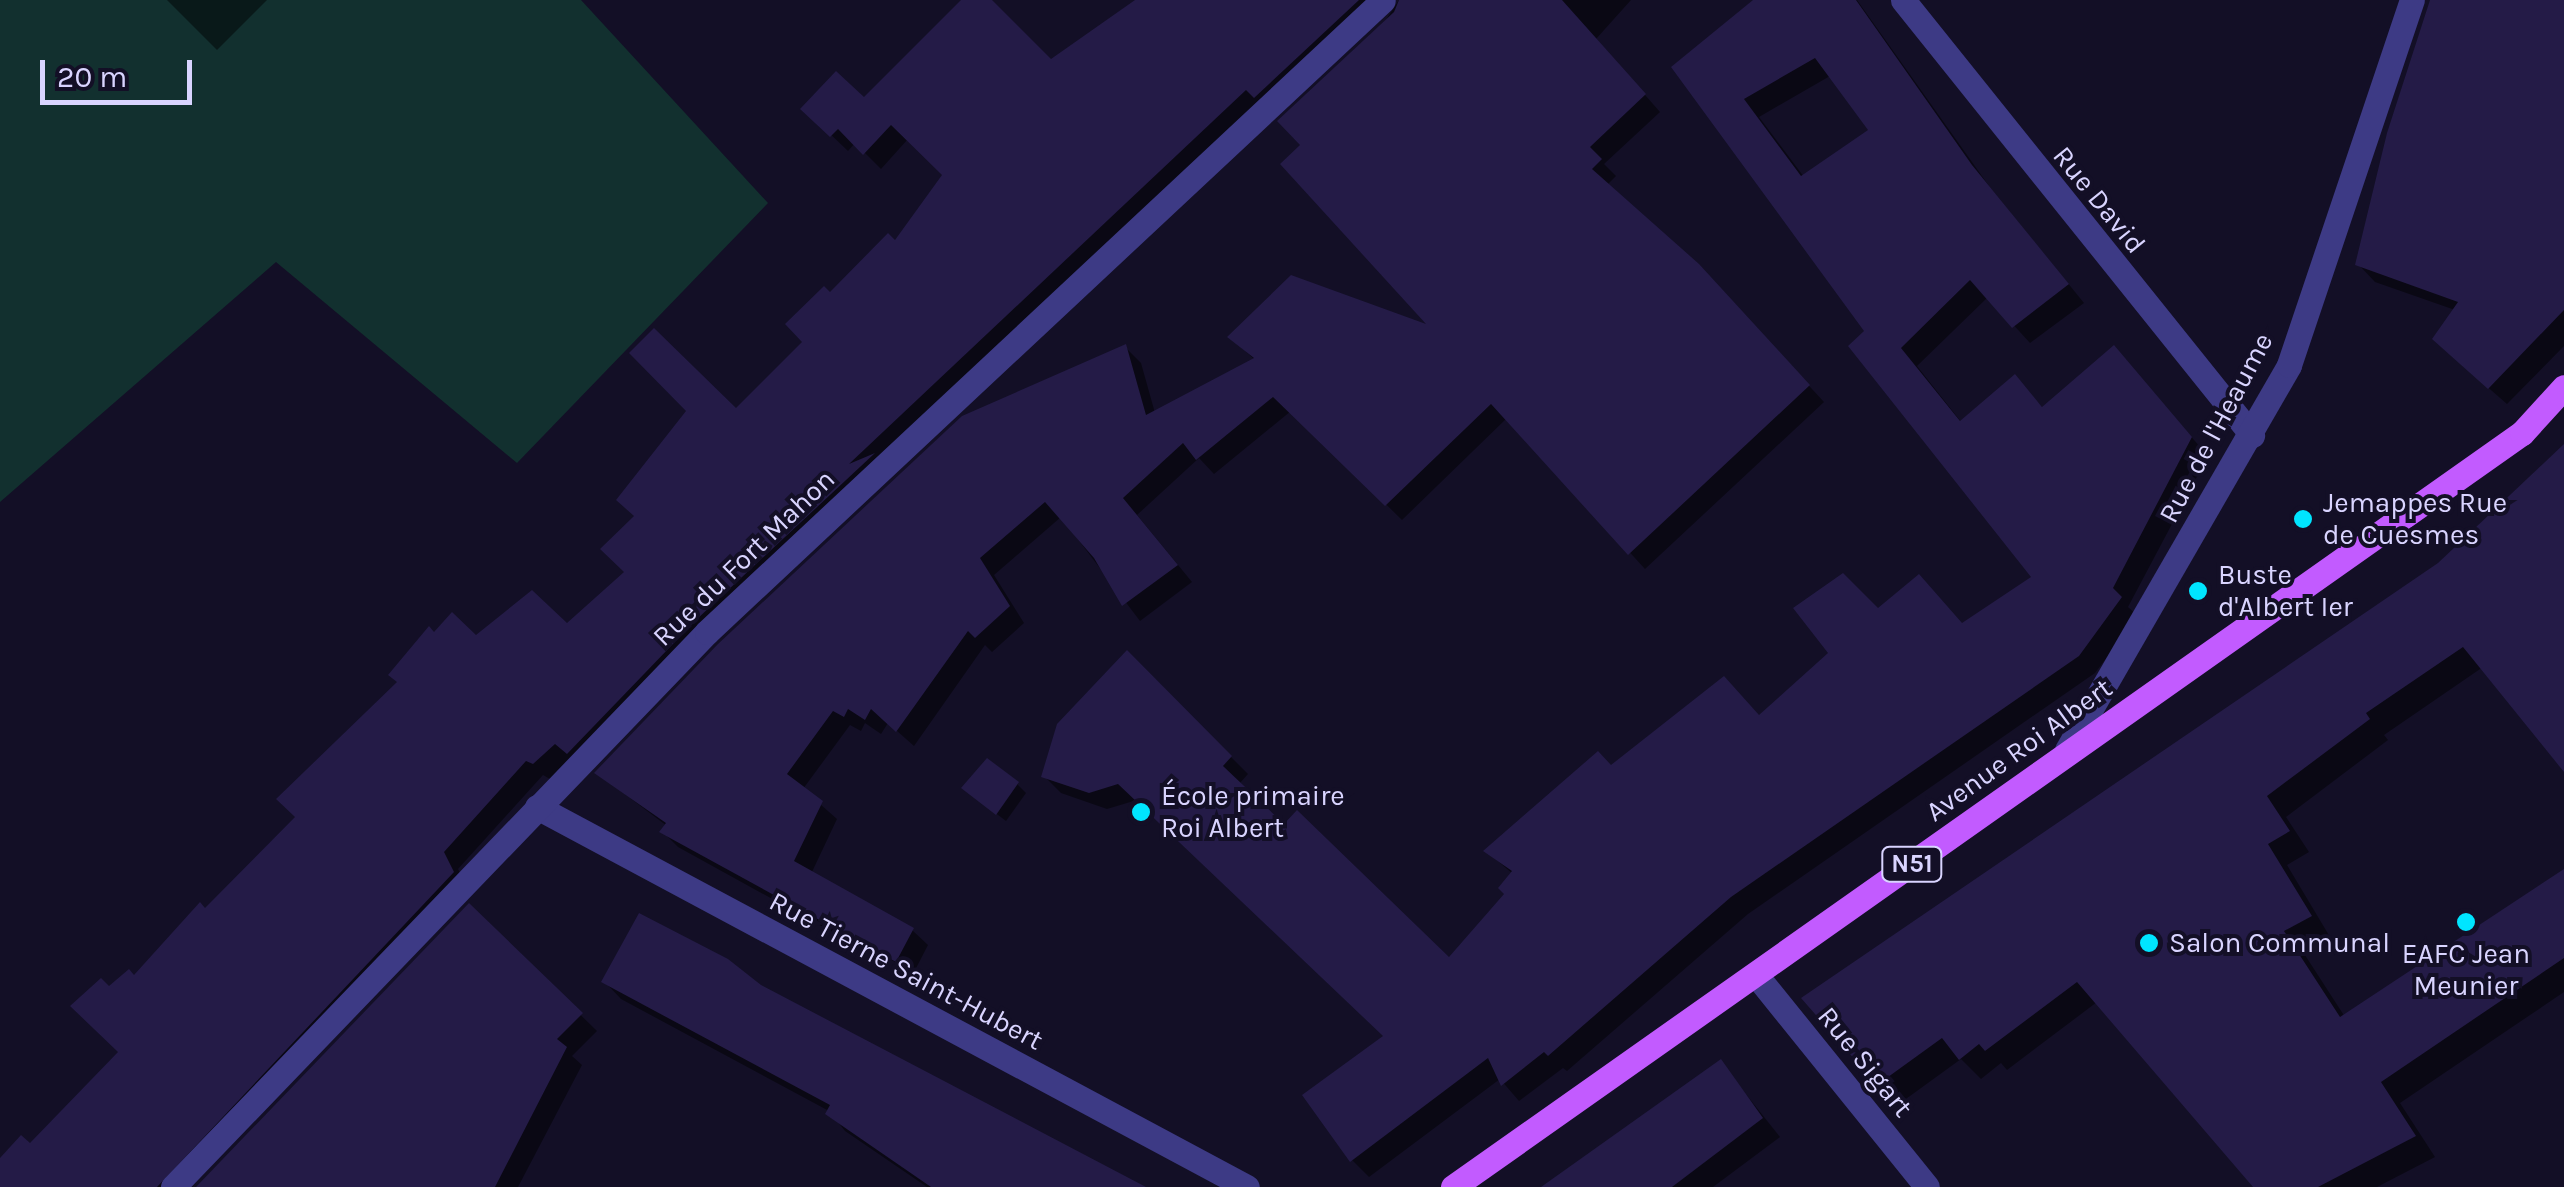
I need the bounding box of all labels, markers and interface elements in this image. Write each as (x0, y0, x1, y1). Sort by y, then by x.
scale bar (45, 40, 198, 102)
text: 20 m (57, 59, 127, 95)
street label: Rue David (2046, 140, 2152, 260)
street label: Rue de l'Heaume (2152, 327, 2280, 529)
street label: Rue du Fort Mahon (646, 463, 842, 653)
place label: Jemappes Rue de Cuesmes (2323, 486, 2507, 552)
marker: Jemappes Rue de Cuesmes (2292, 508, 2314, 530)
place label: Buste d'Albert Ier (2218, 558, 2353, 624)
marker: Buste d'Albert Ier (2187, 580, 2209, 602)
street label: Avenue Roi Albert (1919, 671, 2119, 829)
place label: École primaire Roi Albert (1161, 779, 1345, 845)
marker: École primaire Roi Albert (1130, 801, 1152, 823)
road number: N51 (1880, 844, 1944, 884)
street label: Rue Tierne Saint-Hubert (763, 885, 1049, 1057)
marker: EAFC Jean Meunier (2455, 911, 2477, 933)
place label: Salon Communal (2169, 926, 2390, 960)
marker: Salon Communal (2138, 932, 2160, 954)
place label: EAFC Jean Meunier (2402, 937, 2530, 1003)
street label: Rue Sigart (1810, 1000, 1920, 1124)

